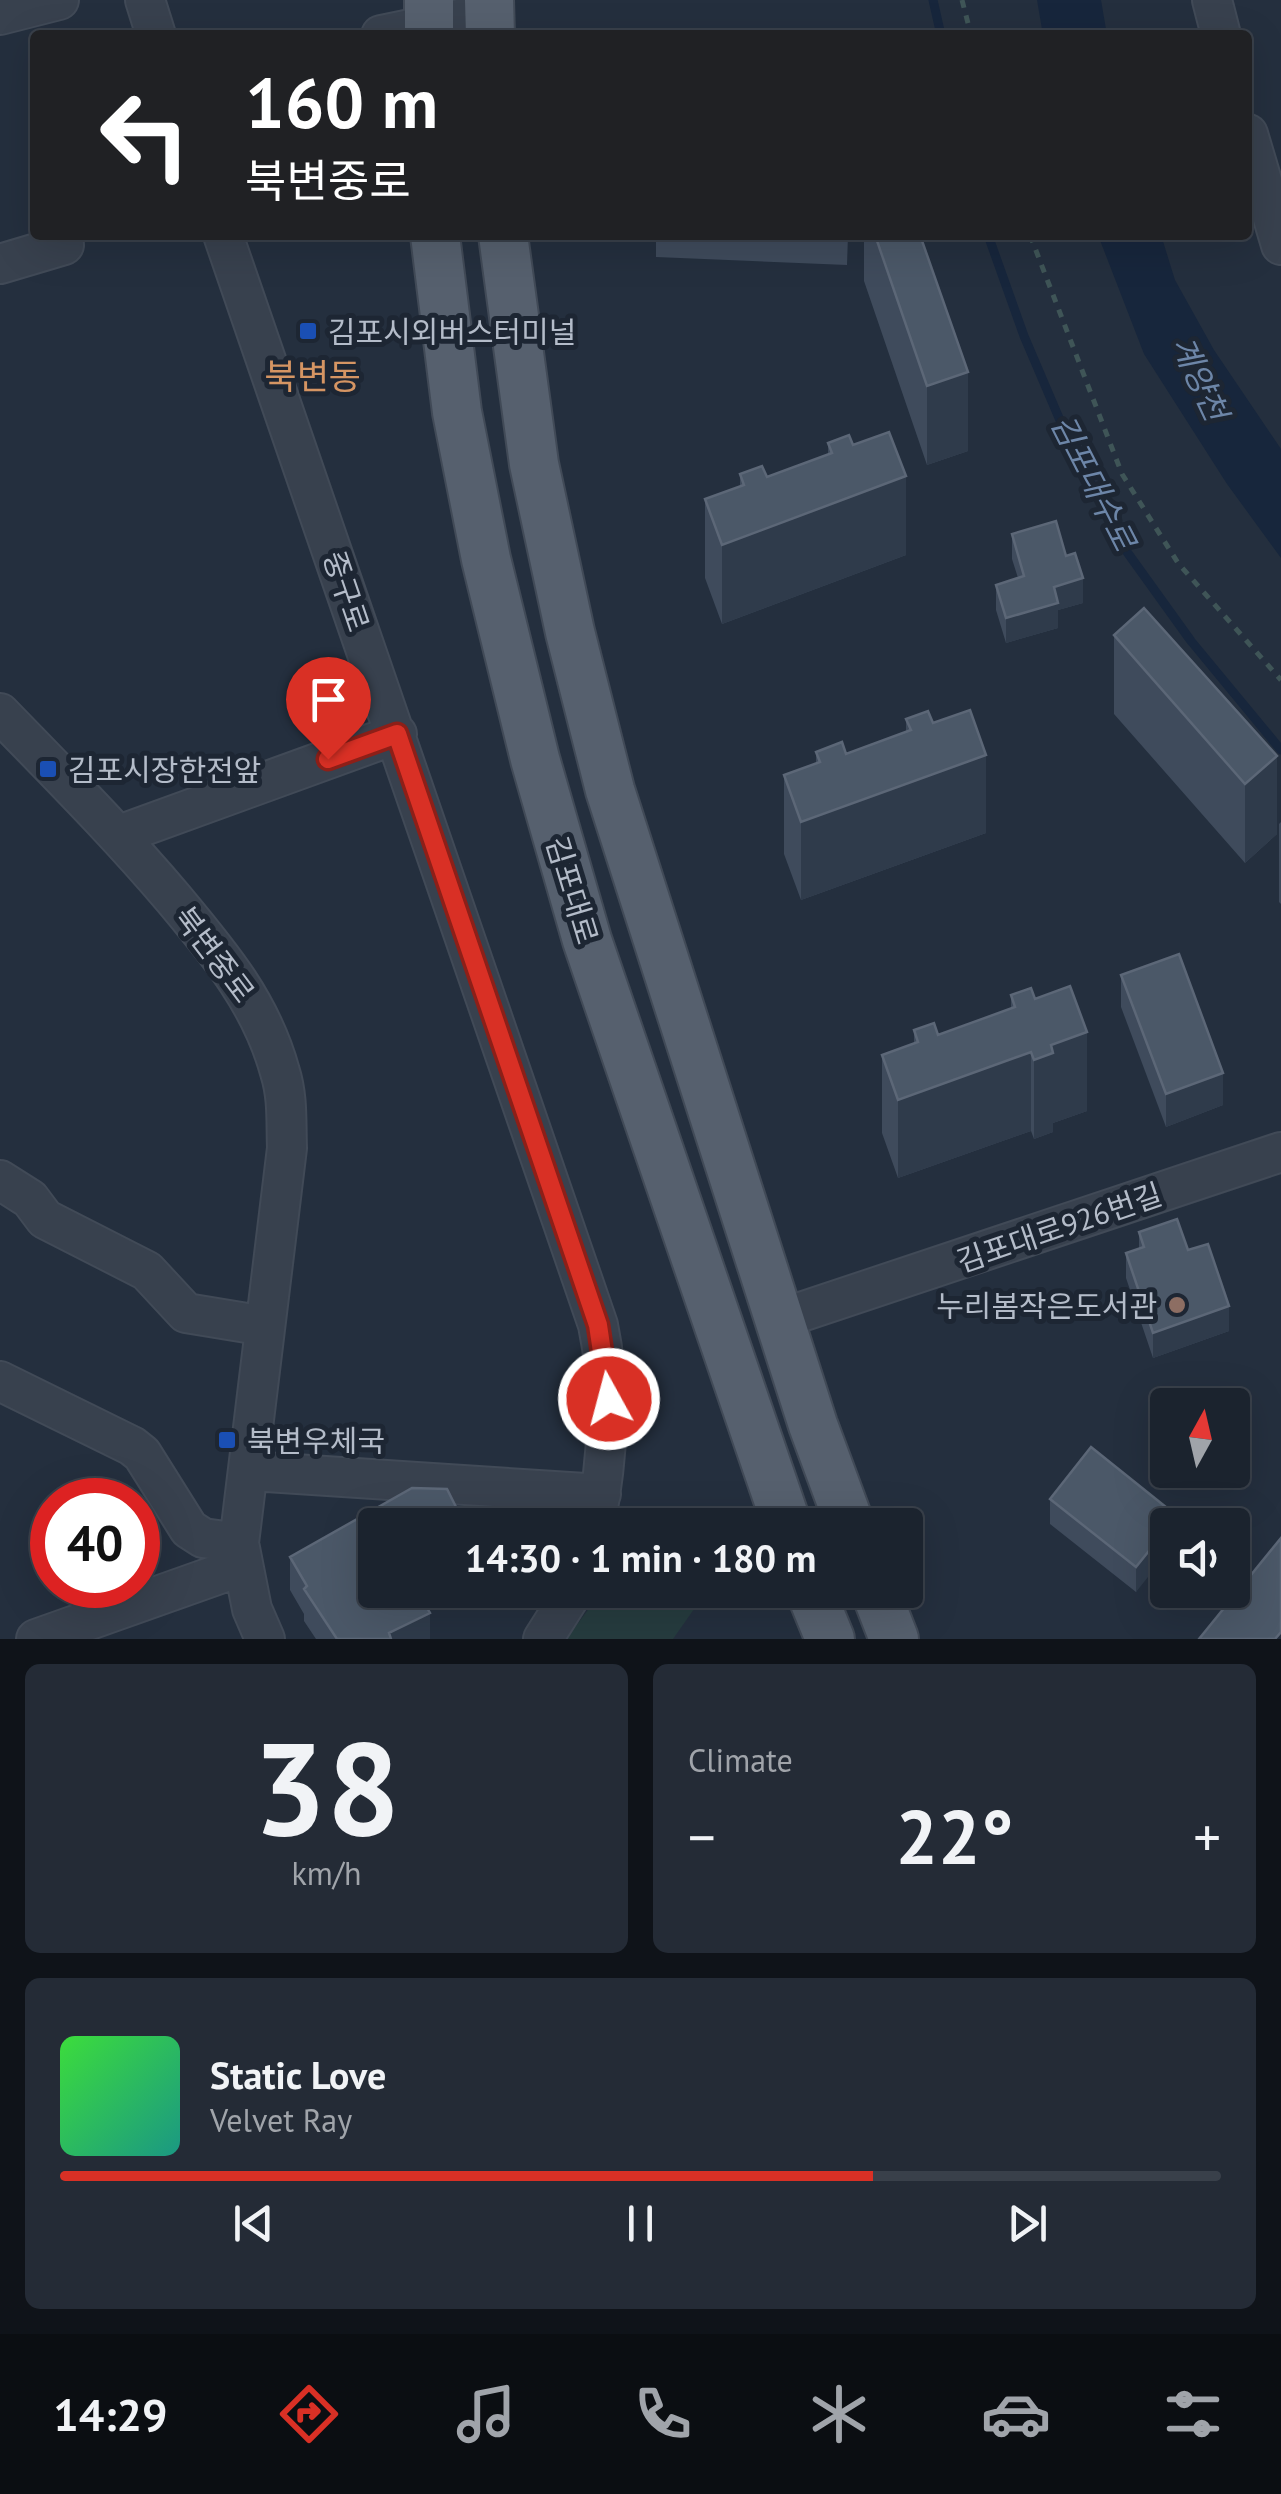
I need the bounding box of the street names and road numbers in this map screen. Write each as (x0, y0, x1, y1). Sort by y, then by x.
street label: 중구로 (315, 546, 379, 636)
street label: 김포대로 (538, 832, 608, 948)
street label: 북변중로 (166, 898, 264, 1010)
street label: 김포대로926번길 (951, 1174, 1167, 1280)

